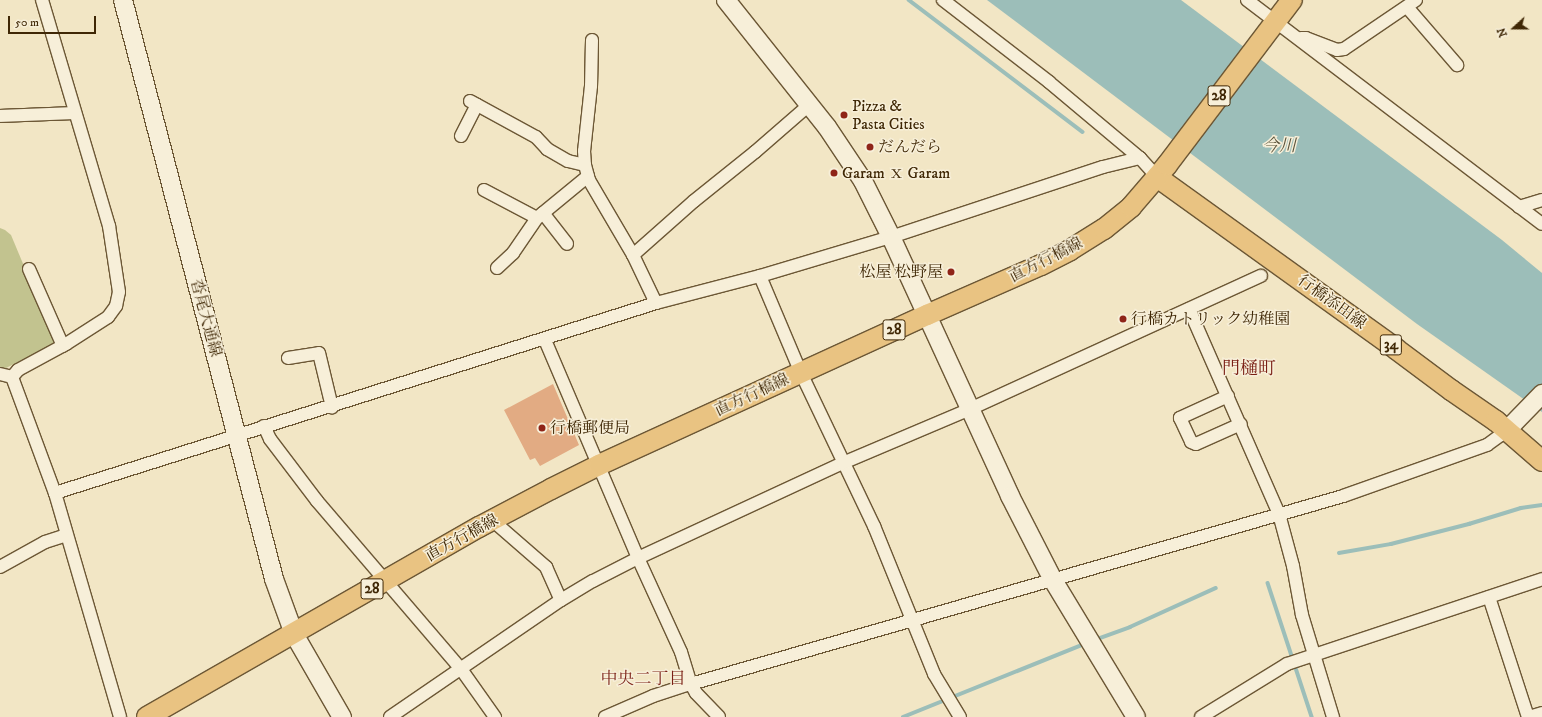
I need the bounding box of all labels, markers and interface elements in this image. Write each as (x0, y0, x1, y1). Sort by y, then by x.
scale bar (10, 8, 98, 34)
north arrow (1494, 8, 1534, 48)
text: 50 m (15, 15, 39, 30)
text: N (1495, 26, 1511, 39)
road number: 28 (1207, 83, 1231, 109)
place label: Pizza & Pasta Cities (852, 96, 925, 134)
marker: Pizza & Pasta Cities (839, 110, 849, 120)
place label: だんだら (878, 137, 942, 157)
water label: 今川 (1262, 137, 1296, 157)
marker: だんだら (865, 142, 875, 152)
place label: Garam ｘ Garam (842, 163, 950, 183)
marker: Garam ｘ Garam (829, 168, 839, 178)
street label: 直方行橋線 (1006, 233, 1086, 287)
place label: 松屋 松野屋 (860, 262, 943, 282)
marker: 松屋 松野屋 (946, 267, 956, 277)
street label: 行橋添田線 (1294, 271, 1370, 333)
street label: 沓尾大通線 (186, 277, 226, 359)
place label: 行橋カトリック幼稚園 (1131, 309, 1291, 329)
marker: 行橋カトリック幼稚園 (1118, 314, 1128, 324)
road number: 28 (882, 317, 906, 343)
road number: 34 (1379, 332, 1403, 358)
district label: 門樋町 (1222, 358, 1276, 380)
street label: 直方行橋線 (712, 369, 792, 421)
place label: 行橋郵便局 (550, 418, 630, 438)
marker: 行橋郵便局 (537, 423, 547, 433)
street label: 直方行橋線 (422, 510, 502, 566)
road number: 28 (360, 576, 384, 602)
district label: 中央二丁目 (601, 670, 685, 690)

